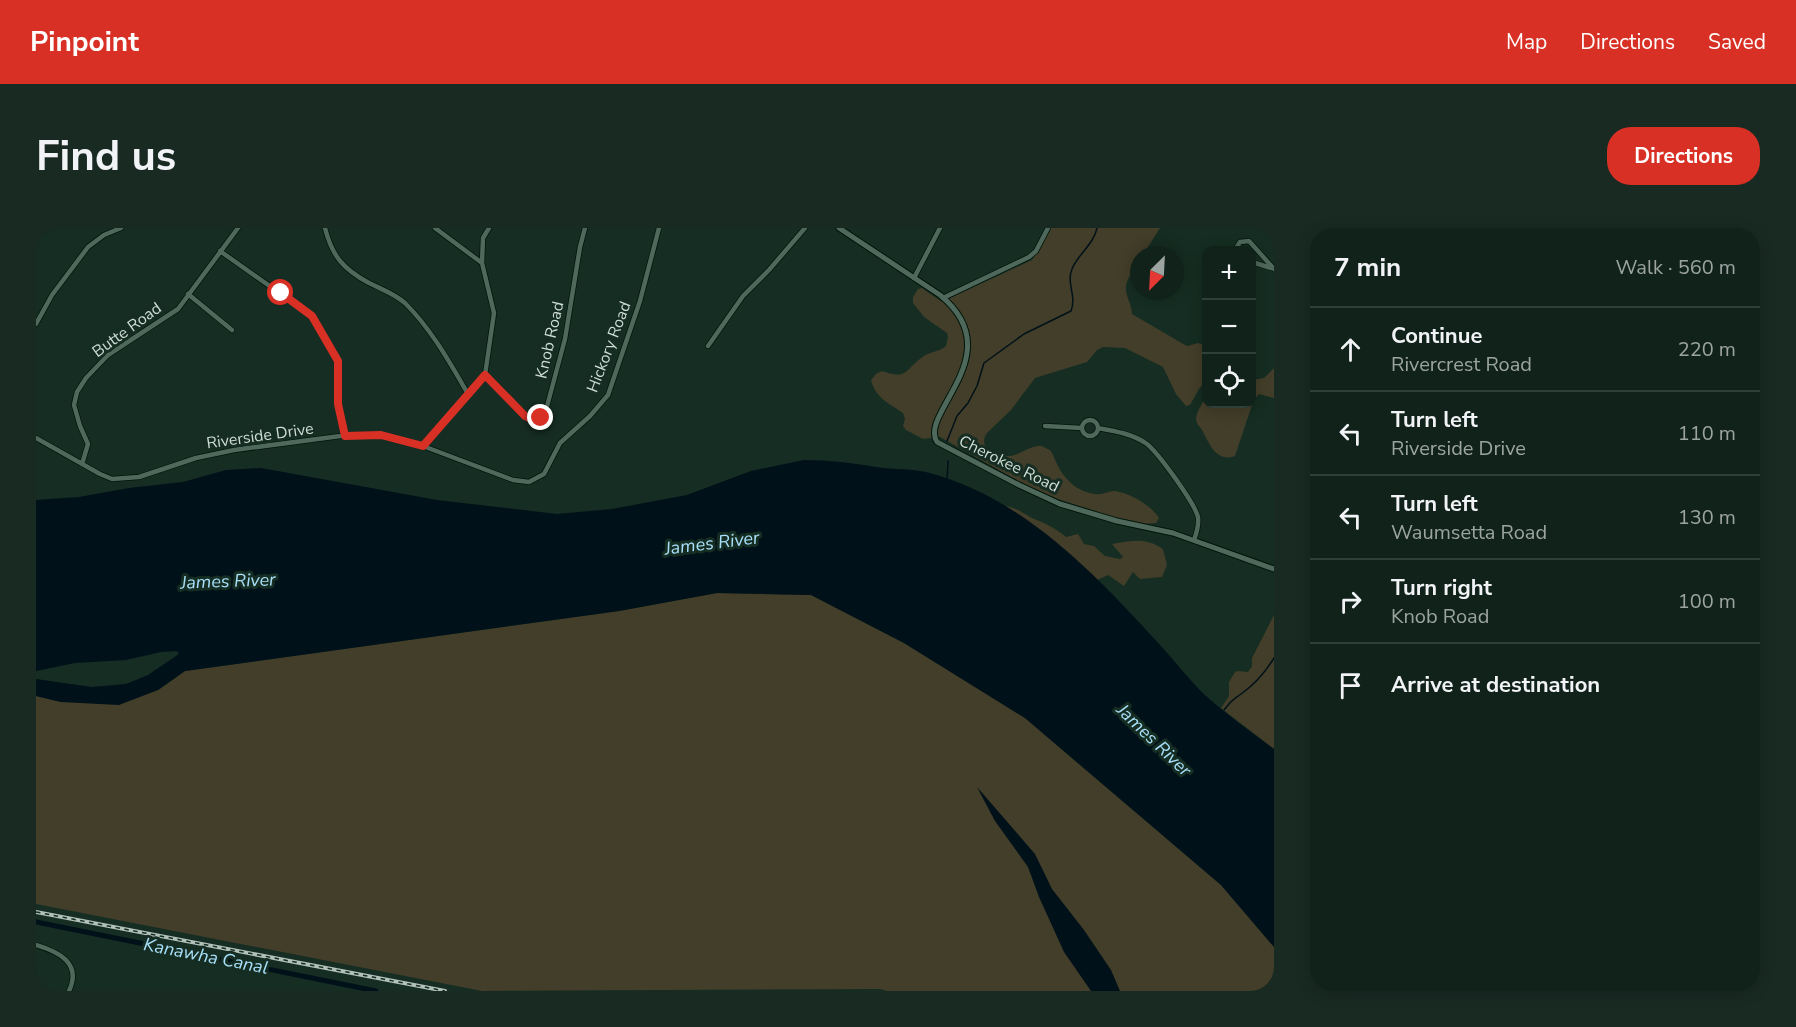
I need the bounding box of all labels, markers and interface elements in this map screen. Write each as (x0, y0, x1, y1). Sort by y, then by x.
text: Pinpoint (30, 23, 139, 61)
text: Map (1506, 28, 1547, 56)
text: Directions (1580, 28, 1675, 56)
text: Saved (1708, 28, 1766, 56)
button: Directions (1607, 127, 1760, 185)
text: Find us (36, 128, 176, 185)
north arrow (1130, 246, 1184, 300)
map controls (1202, 246, 1256, 408)
button: + (1202, 246, 1256, 300)
text: 7 min (1334, 250, 1401, 285)
text: Walk · 560 m (1616, 254, 1736, 281)
route start (267, 279, 293, 305)
street label: Butte Road (88, 297, 166, 363)
street label: Hickory Road (582, 298, 636, 396)
street label: Knob Road (530, 299, 570, 381)
button: − (1202, 300, 1256, 354)
text: Continue (1391, 321, 1482, 351)
icon: ahead (1334, 333, 1367, 366)
text: 220 m (1678, 336, 1736, 363)
text: Rivercrest Road (1391, 351, 1532, 378)
button: locate (1202, 354, 1256, 408)
route end (527, 404, 553, 430)
text: Turn left (1391, 405, 1478, 435)
icon: left (1334, 417, 1367, 450)
street label: Riverside Drive (205, 418, 315, 454)
text: 110 m (1678, 420, 1736, 447)
street label: Cherokee Road (955, 430, 1063, 498)
text: Riverside Drive (1391, 435, 1526, 462)
text: Turn left (1391, 489, 1478, 519)
icon: left (1334, 501, 1367, 534)
text: 130 m (1678, 504, 1736, 531)
text: Waumsetta Road (1391, 519, 1547, 546)
water label: James River (662, 525, 761, 561)
water label: James River (179, 567, 276, 595)
text: Turn right (1391, 573, 1492, 603)
icon: right (1334, 585, 1367, 618)
text: 100 m (1678, 588, 1736, 615)
text: Knob Road (1391, 603, 1489, 630)
icon: arrive (1334, 669, 1367, 702)
text: Arrive at destination (1391, 670, 1600, 700)
water label: James River (1111, 698, 1197, 782)
water label: Kanawha Canal (142, 932, 270, 980)

